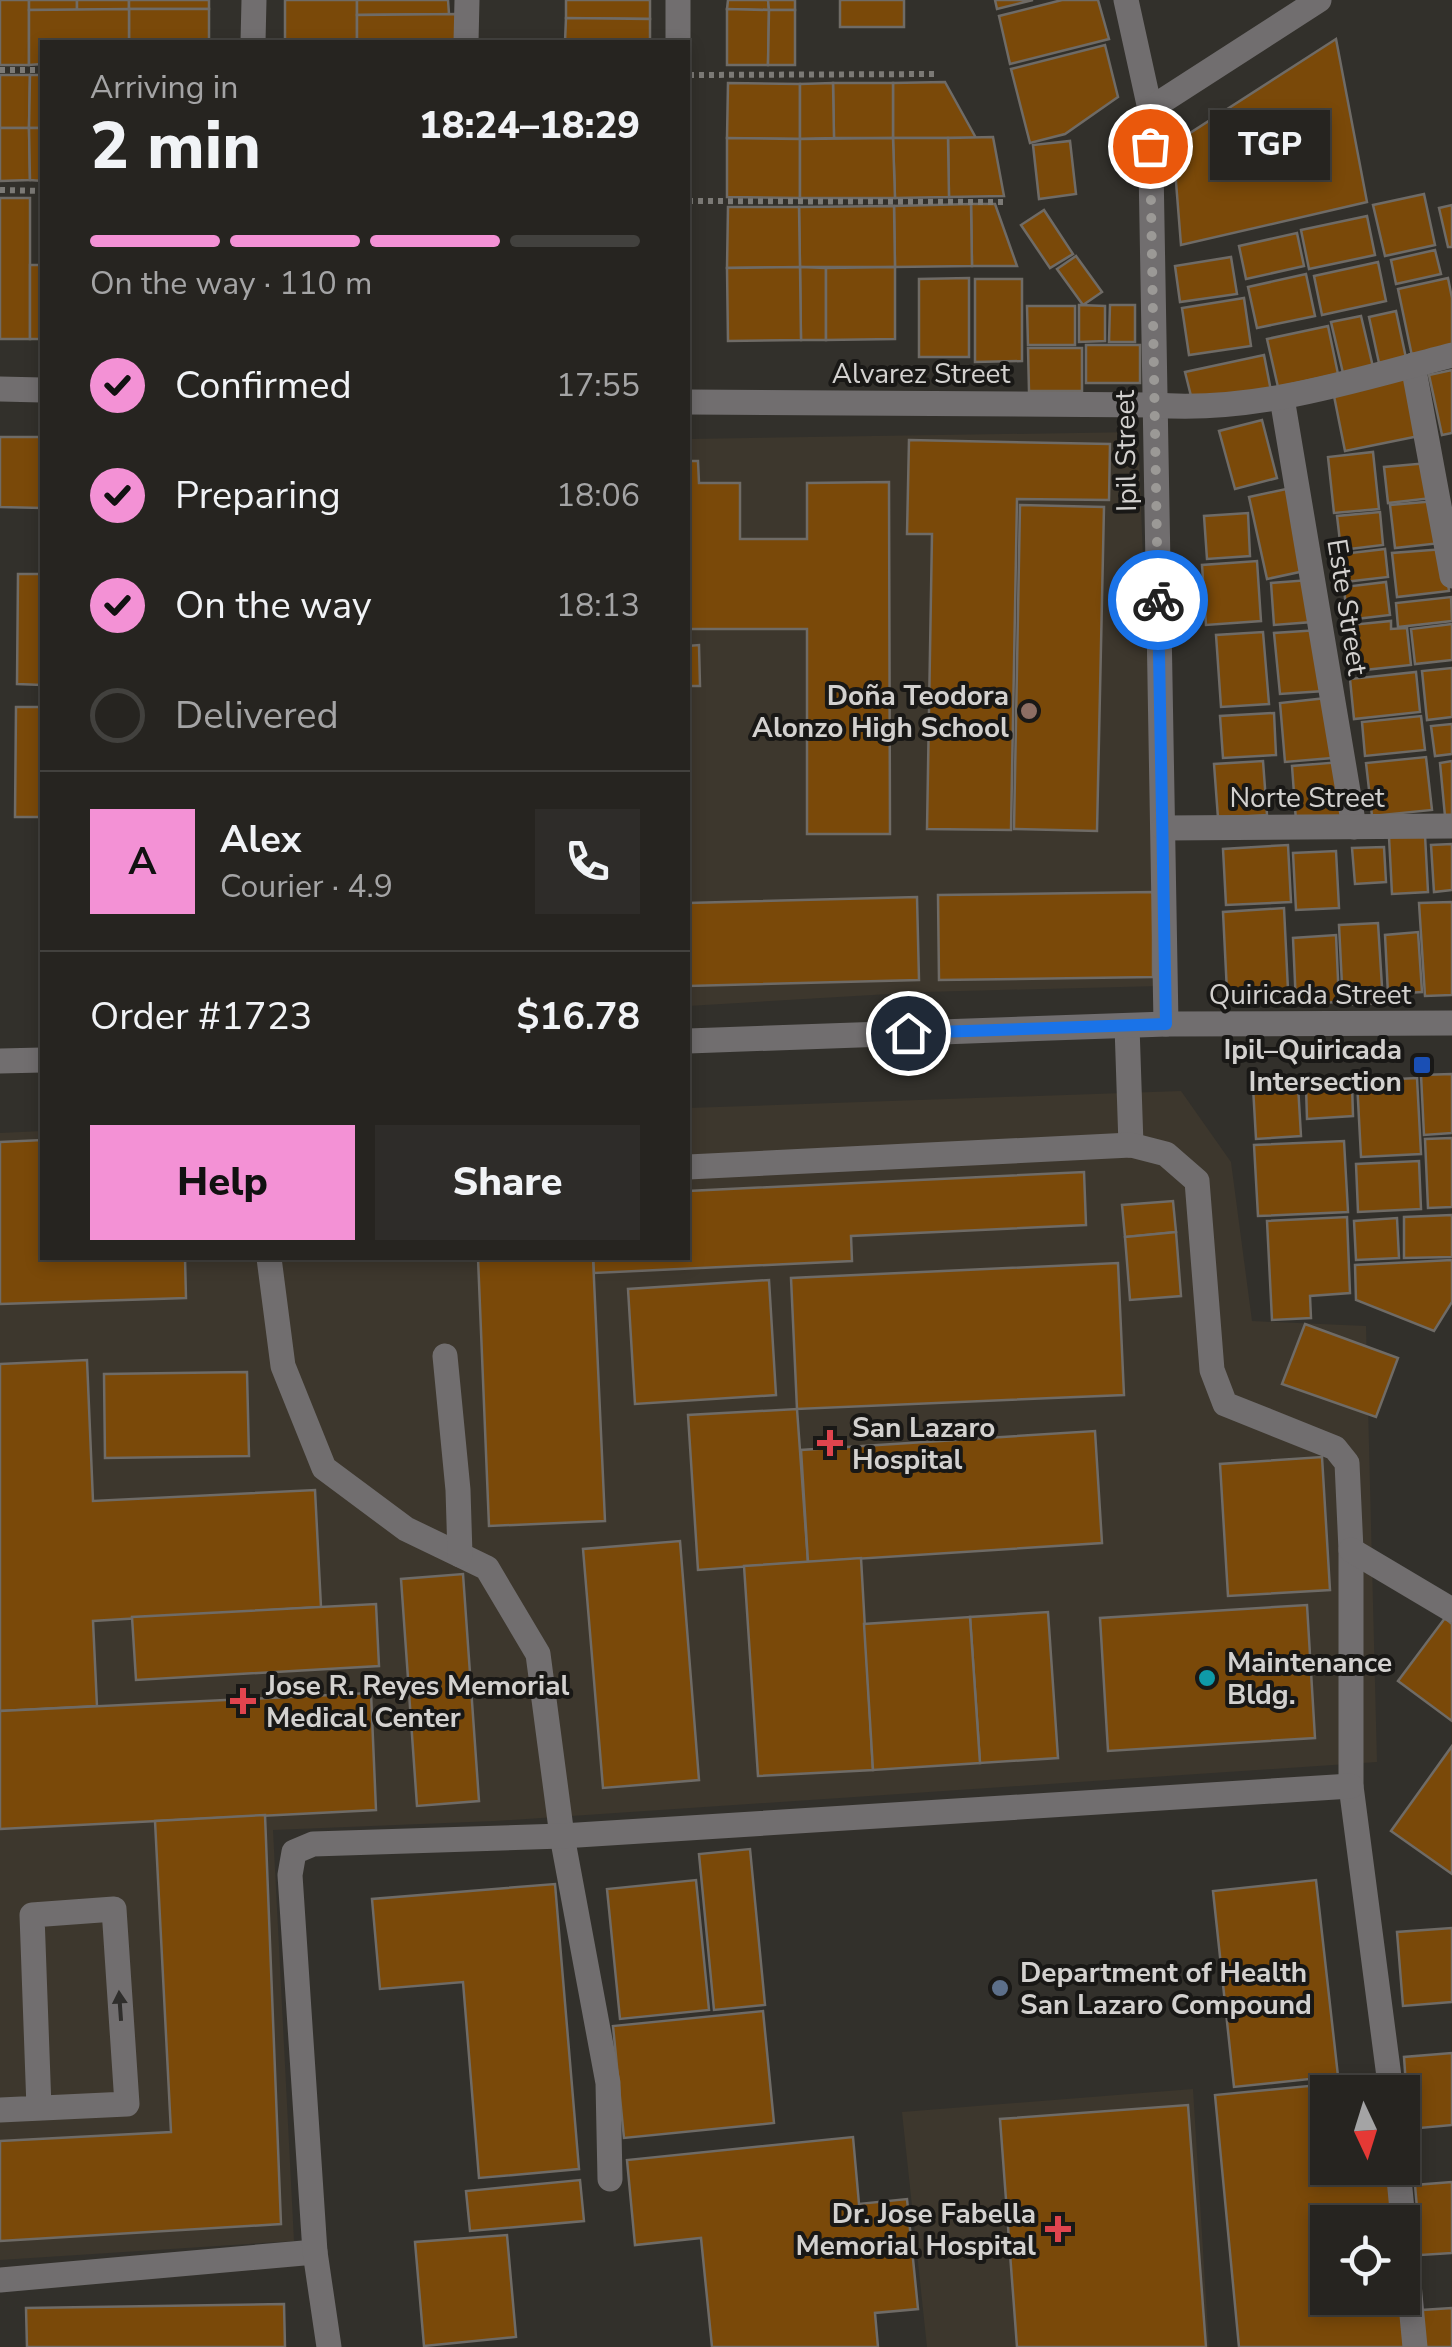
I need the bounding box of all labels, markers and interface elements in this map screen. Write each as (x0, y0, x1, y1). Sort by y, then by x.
text: Arriving in (90, 66, 238, 109)
text: 18:24–18:29 (419, 100, 640, 151)
text: 2 min (90, 102, 261, 191)
pin (1108, 104, 1193, 189)
callout: TGP (1210, 111, 1330, 181)
icon: bag (1123, 119, 1178, 174)
text: TGP (1238, 123, 1302, 166)
text: On the way · 110 m (90, 262, 372, 305)
street label: Alvarez Street (832, 355, 1010, 393)
icon: check (90, 358, 145, 413)
text: Confirmed (175, 360, 352, 411)
text: 17:55 (556, 364, 640, 407)
street label: Ipil Street (1106, 390, 1146, 512)
icon: check (90, 468, 145, 523)
text: Preparing (175, 470, 341, 521)
text: 18:06 (556, 474, 640, 517)
street label: Este Street (1317, 536, 1377, 678)
courier (1108, 550, 1208, 650)
icon: bike (1131, 573, 1186, 628)
icon: check (90, 578, 145, 633)
text: On the way (175, 580, 371, 631)
text: 18:13 (556, 584, 640, 627)
place label: Doña Teodora Alonzo High School (752, 677, 1009, 747)
text: Delivered (175, 690, 339, 741)
marker: Doña Teodora Alonzo High School (1018, 700, 1040, 722)
street label: Norte Street (1229, 779, 1385, 817)
button: phone (535, 809, 640, 914)
text: Alex (220, 814, 301, 865)
text: A (128, 836, 157, 887)
text: Courier · 4.9 (220, 865, 393, 908)
street label: Quiricada Street (1209, 976, 1412, 1014)
text: Order #1723 (90, 991, 312, 1042)
text: $16.78 (517, 991, 640, 1042)
pin (866, 991, 951, 1076)
icon: home (881, 1006, 936, 1061)
place label: Ipil–Quiricada Intersection (1223, 1031, 1402, 1101)
marker: Ipil–Quiricada Intersection (1411, 1054, 1433, 1076)
button: Help (90, 1125, 355, 1240)
button: Share (375, 1125, 640, 1240)
place label: San Lazaro Hospital (852, 1409, 995, 1479)
marker: San Lazaro Hospital (817, 1430, 843, 1456)
place label: Maintenance Bldg. (1227, 1644, 1392, 1714)
place label: Jose R. Reyes Memorial Medical Center (265, 1667, 570, 1737)
marker: Maintenance Bldg. (1196, 1667, 1218, 1689)
marker: Jose R. Reyes Memorial Medical Center (230, 1688, 256, 1714)
place label: Department of Health San Lazaro Compound (1020, 1954, 1312, 2024)
marker: Department of Health San Lazaro Compound (989, 1977, 1011, 1999)
one-way arrow (112, 1990, 128, 2022)
north arrow (1310, 2075, 1420, 2185)
map controls (1310, 2075, 1420, 2315)
place label: Dr. Jose Fabella Memorial Hospital (796, 2195, 1036, 2265)
button: locate (1310, 2205, 1420, 2315)
marker: Dr. Jose Fabella Memorial Hospital (1045, 2216, 1071, 2242)

